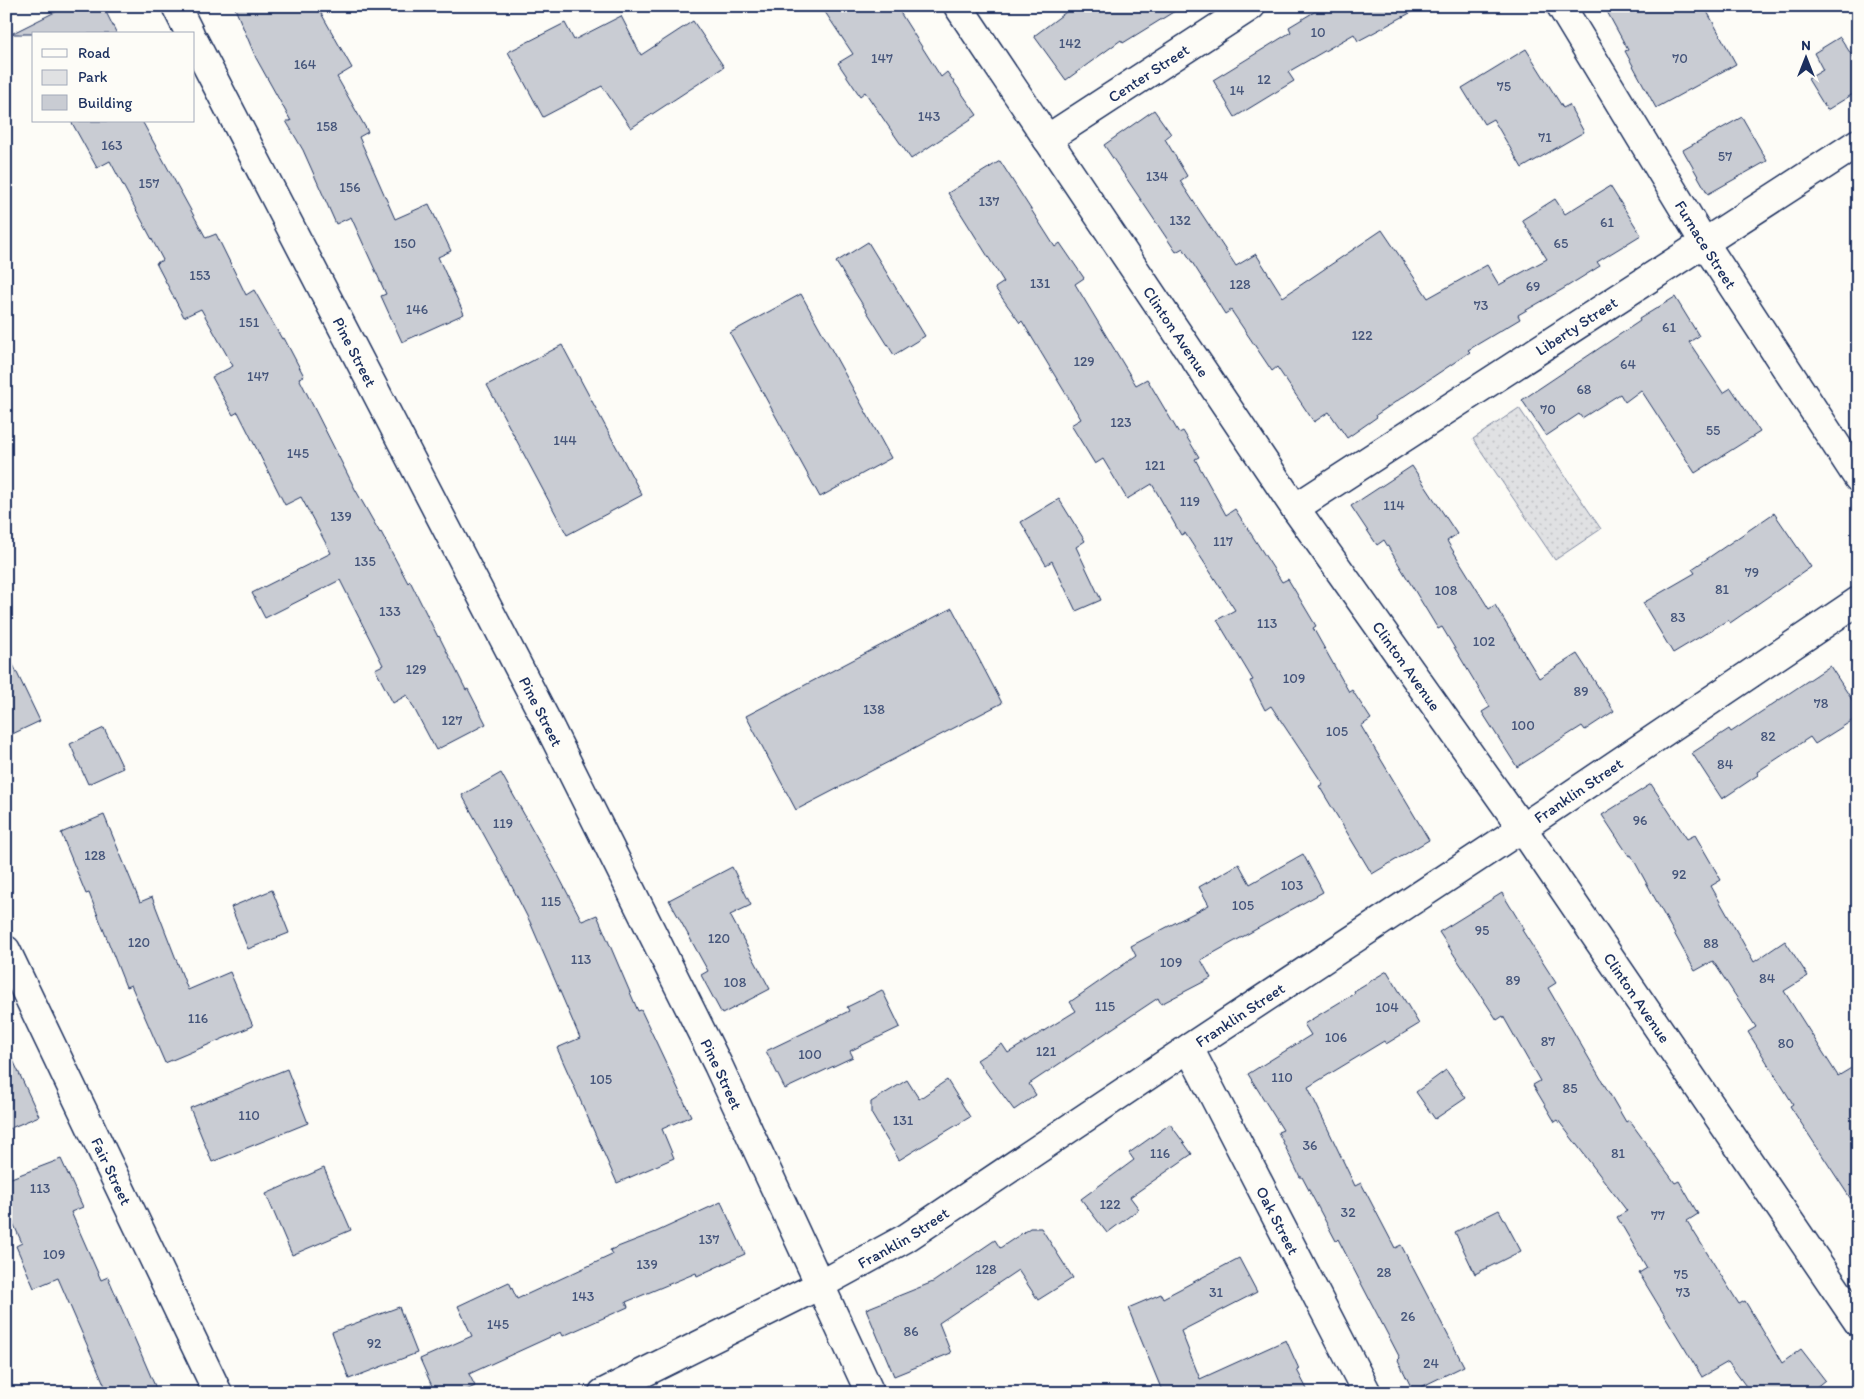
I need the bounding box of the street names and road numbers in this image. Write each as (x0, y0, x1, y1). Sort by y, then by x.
street label: Center Street (1104, 40, 1193, 107)
street label: Furnace Street (1671, 197, 1741, 292)
street label: Clinton Avenue (1139, 283, 1213, 381)
street label: Liberty Street (1532, 293, 1621, 360)
street label: Pine Street (329, 314, 381, 390)
street label: Clinton Avenue (1368, 618, 1445, 714)
street label: Pine Street (515, 673, 567, 750)
street label: Franklin Street (1530, 754, 1626, 827)
street label: Clinton Avenue (1599, 949, 1674, 1047)
street label: Franklin Street (1192, 979, 1288, 1051)
street label: Pine Street (696, 1036, 746, 1113)
street label: Fair Street (87, 1134, 136, 1208)
street label: Oak Street (1252, 1183, 1303, 1258)
street label: Franklin Street (854, 1203, 952, 1273)

